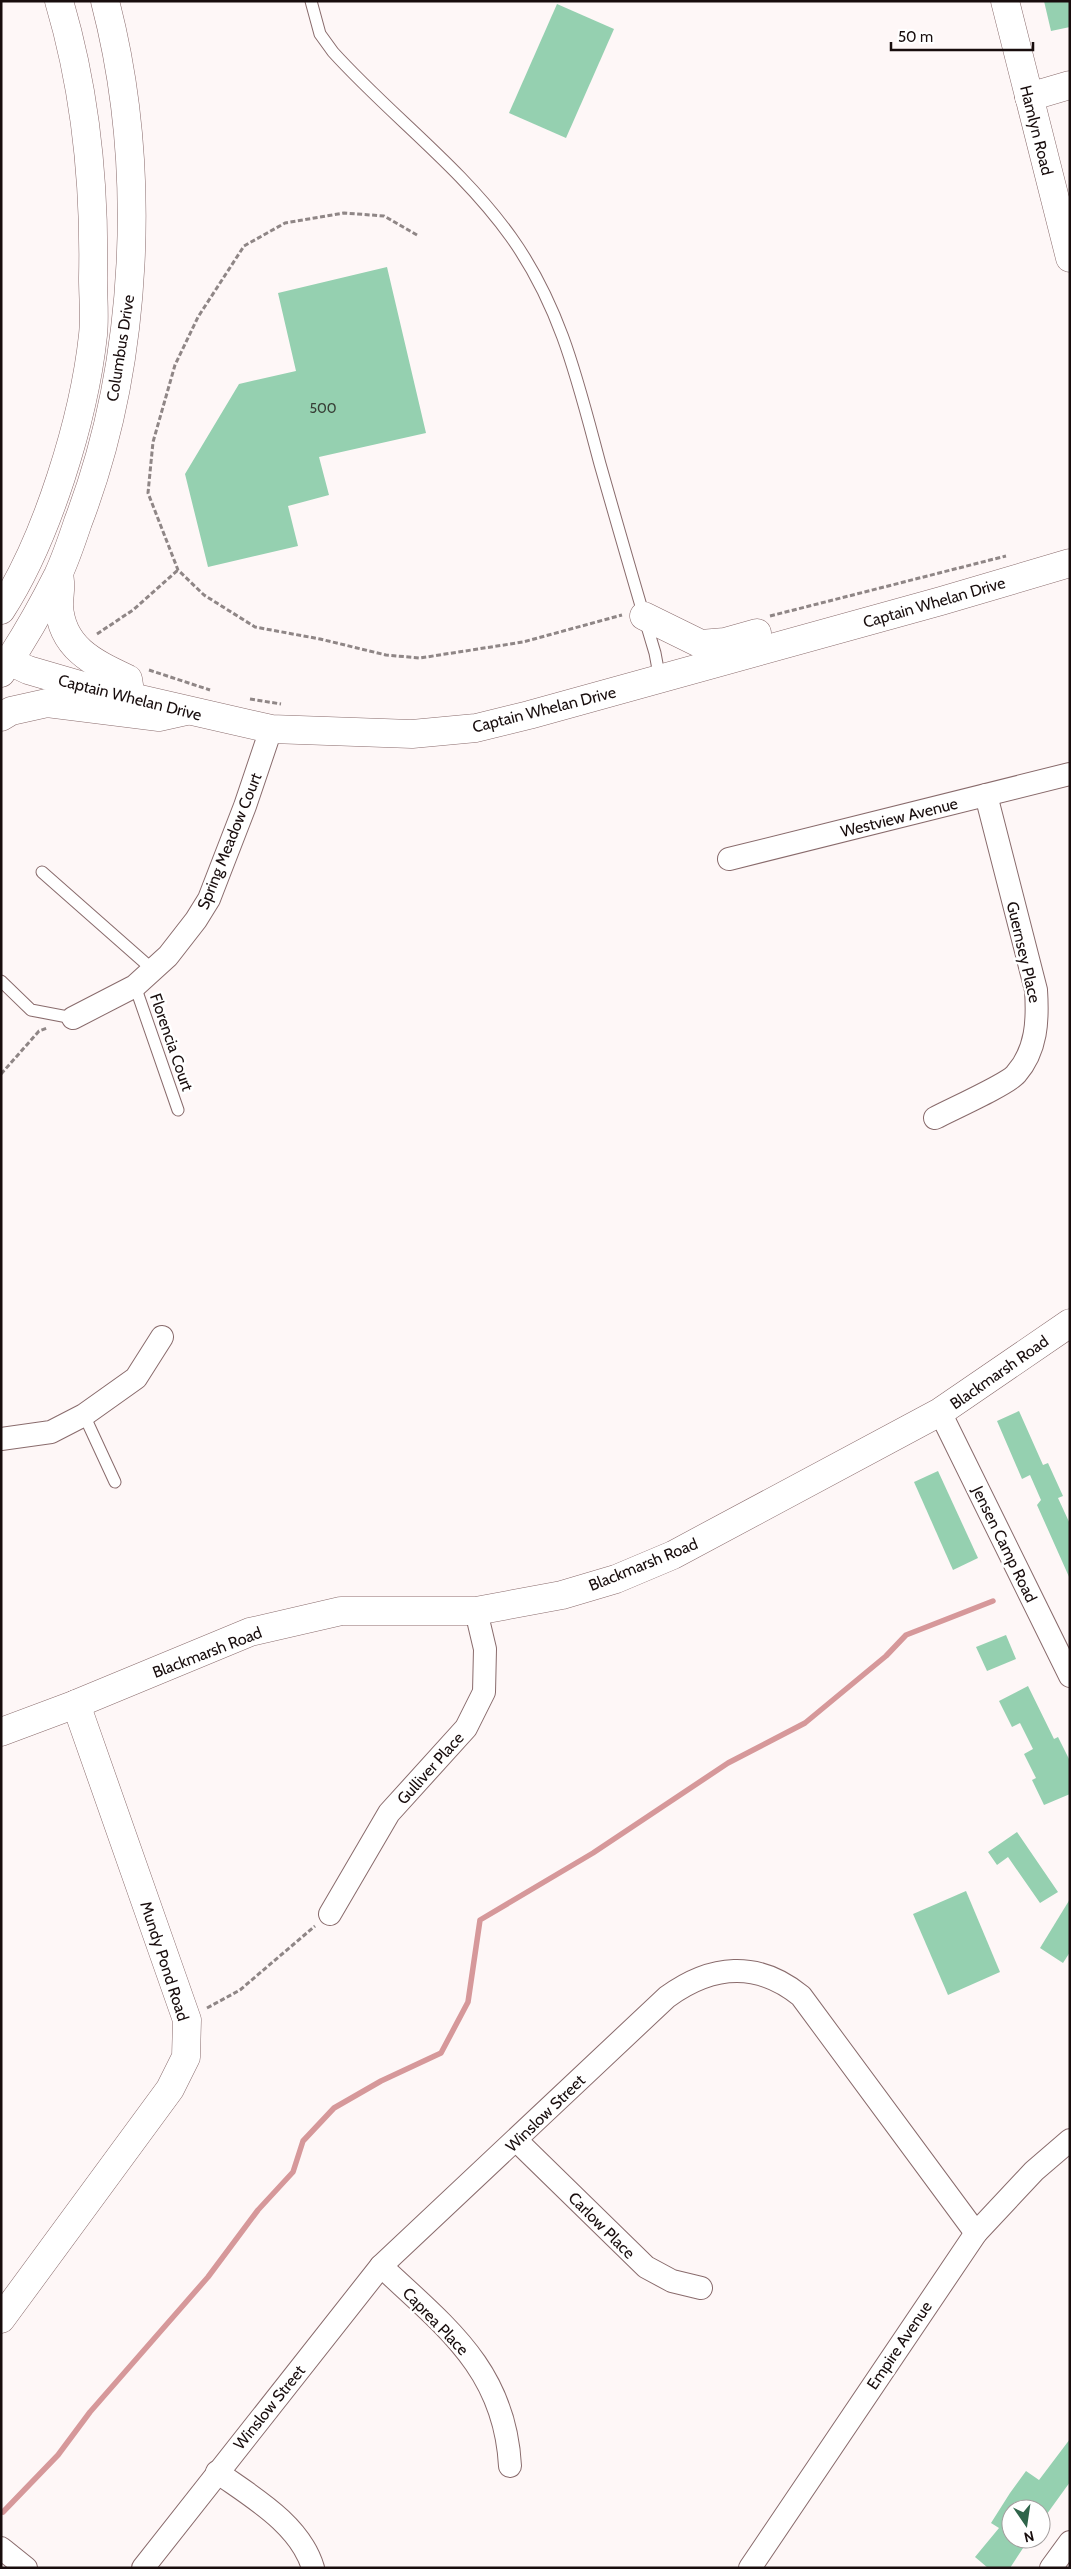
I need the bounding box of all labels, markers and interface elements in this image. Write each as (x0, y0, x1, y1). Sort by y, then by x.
scale bar (891, 20, 1034, 52)
text: 50 m (898, 28, 933, 46)
street label: Hamlyn Road (1016, 83, 1057, 177)
street label: Columbus Drive (103, 293, 138, 403)
house number: 500 (309, 399, 337, 417)
street label: Captain Whelan Drive (861, 573, 1008, 632)
street label: Captain Whelan Drive (56, 670, 204, 725)
street label: Captain Whelan Drive (470, 682, 618, 737)
street label: Spring Meadow Court (193, 769, 266, 912)
street label: Westview Avenue (839, 794, 960, 841)
street label: Guernsey Place (1003, 900, 1044, 1005)
street label: Florencia Court (146, 991, 197, 1094)
street label: Blackmarsh Road (946, 1331, 1052, 1413)
street label: Jensen Camp Road (968, 1482, 1041, 1606)
street label: Blackmarsh Road (586, 1534, 700, 1595)
street label: Blackmarsh Road (150, 1623, 265, 1682)
street label: Gulliver Place (393, 1728, 468, 1808)
street label: Mundy Pond Road (136, 1899, 193, 2023)
street label: Winslow Street (502, 2070, 589, 2156)
street label: Carlow Place (564, 2188, 639, 2263)
street label: Caprea Place (399, 2284, 473, 2359)
street label: Empire Avenue (863, 2298, 936, 2393)
street label: Winslow Street (230, 2361, 309, 2453)
north arrow (1001, 2499, 1051, 2549)
text: N (1022, 2527, 1036, 2547)

